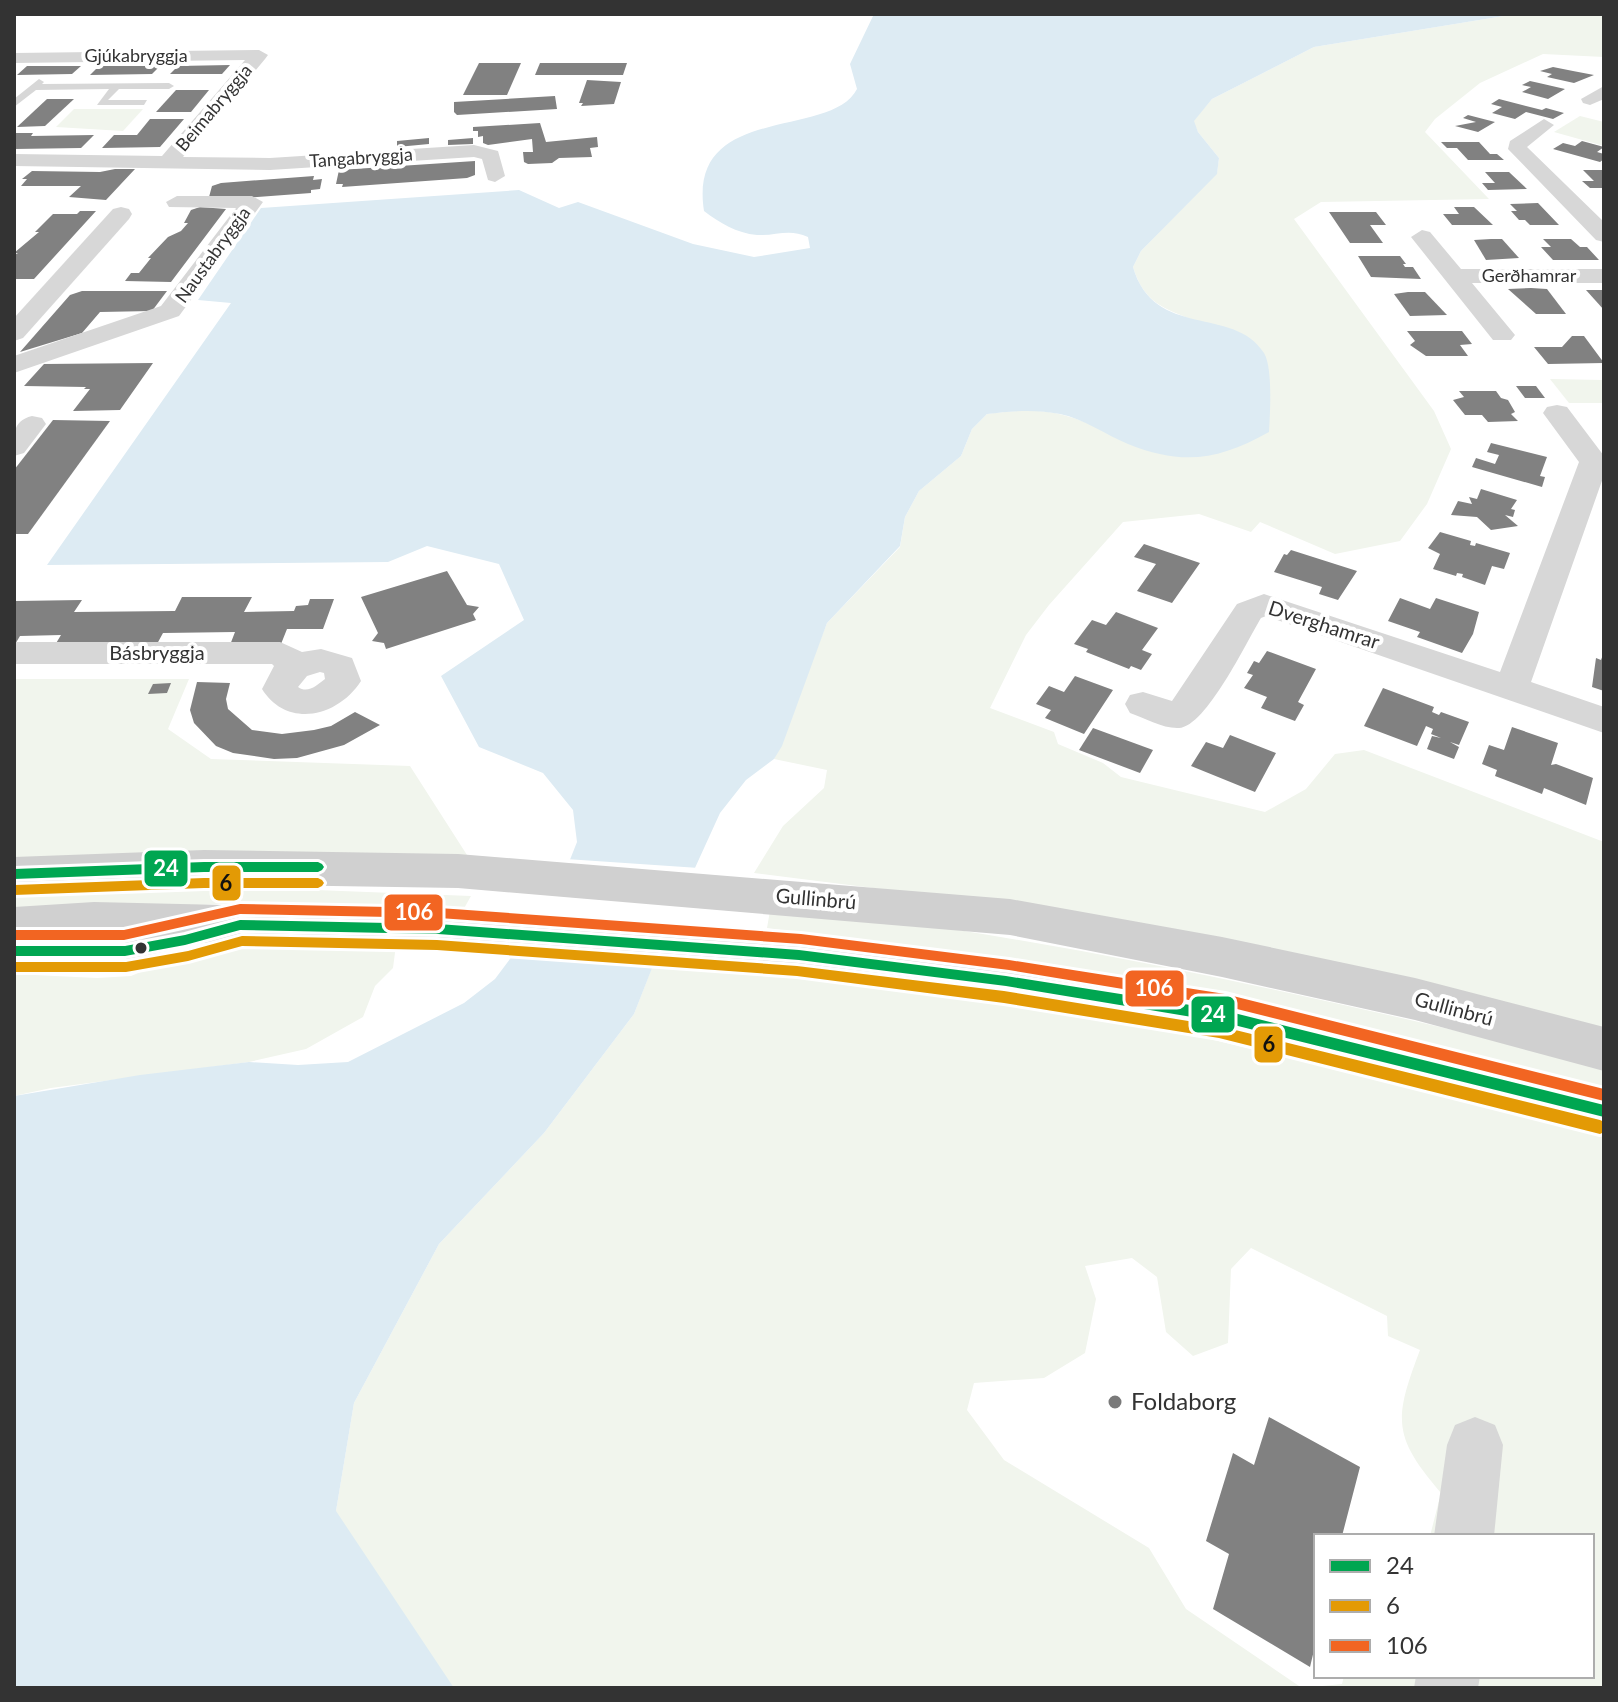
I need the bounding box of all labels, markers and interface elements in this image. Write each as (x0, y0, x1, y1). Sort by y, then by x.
street label: Gjúkabryggja (84, 44, 188, 66)
street label: Beimabryggja (170, 59, 256, 155)
street label: Tangabryggja (309, 142, 413, 172)
street label: Naustabryggja (170, 202, 254, 307)
street label: Gerðhamrar (1482, 264, 1577, 286)
street label: Dverghamrar (1266, 595, 1383, 653)
street label: Básbryggja (109, 640, 205, 664)
line badge: 24 (143, 849, 189, 888)
text: 24 (153, 854, 179, 881)
line badge: 6 (211, 864, 242, 902)
text: 6 (220, 869, 233, 896)
street label: Gullinbrú (775, 883, 857, 913)
line badge: 106 (383, 893, 444, 932)
text: 106 (395, 898, 433, 925)
unlabelled marker (133, 940, 149, 956)
line badge: 106 (1124, 969, 1185, 1008)
text: 106 (1135, 974, 1173, 1001)
street label: Gullinbrú (1412, 986, 1496, 1030)
line badge: 24 (1190, 995, 1236, 1034)
text: 24 (1200, 1000, 1226, 1027)
line badge: 6 (1253, 1025, 1284, 1064)
text: 6 (1263, 1030, 1276, 1057)
place label: Foldaborg (1131, 1386, 1236, 1415)
marker: Foldaborg (1106, 1393, 1124, 1411)
legend (1314, 1534, 1594, 1678)
text: 24 (1386, 1550, 1414, 1579)
text: 6 (1386, 1590, 1400, 1619)
text: 106 (1386, 1630, 1428, 1659)

